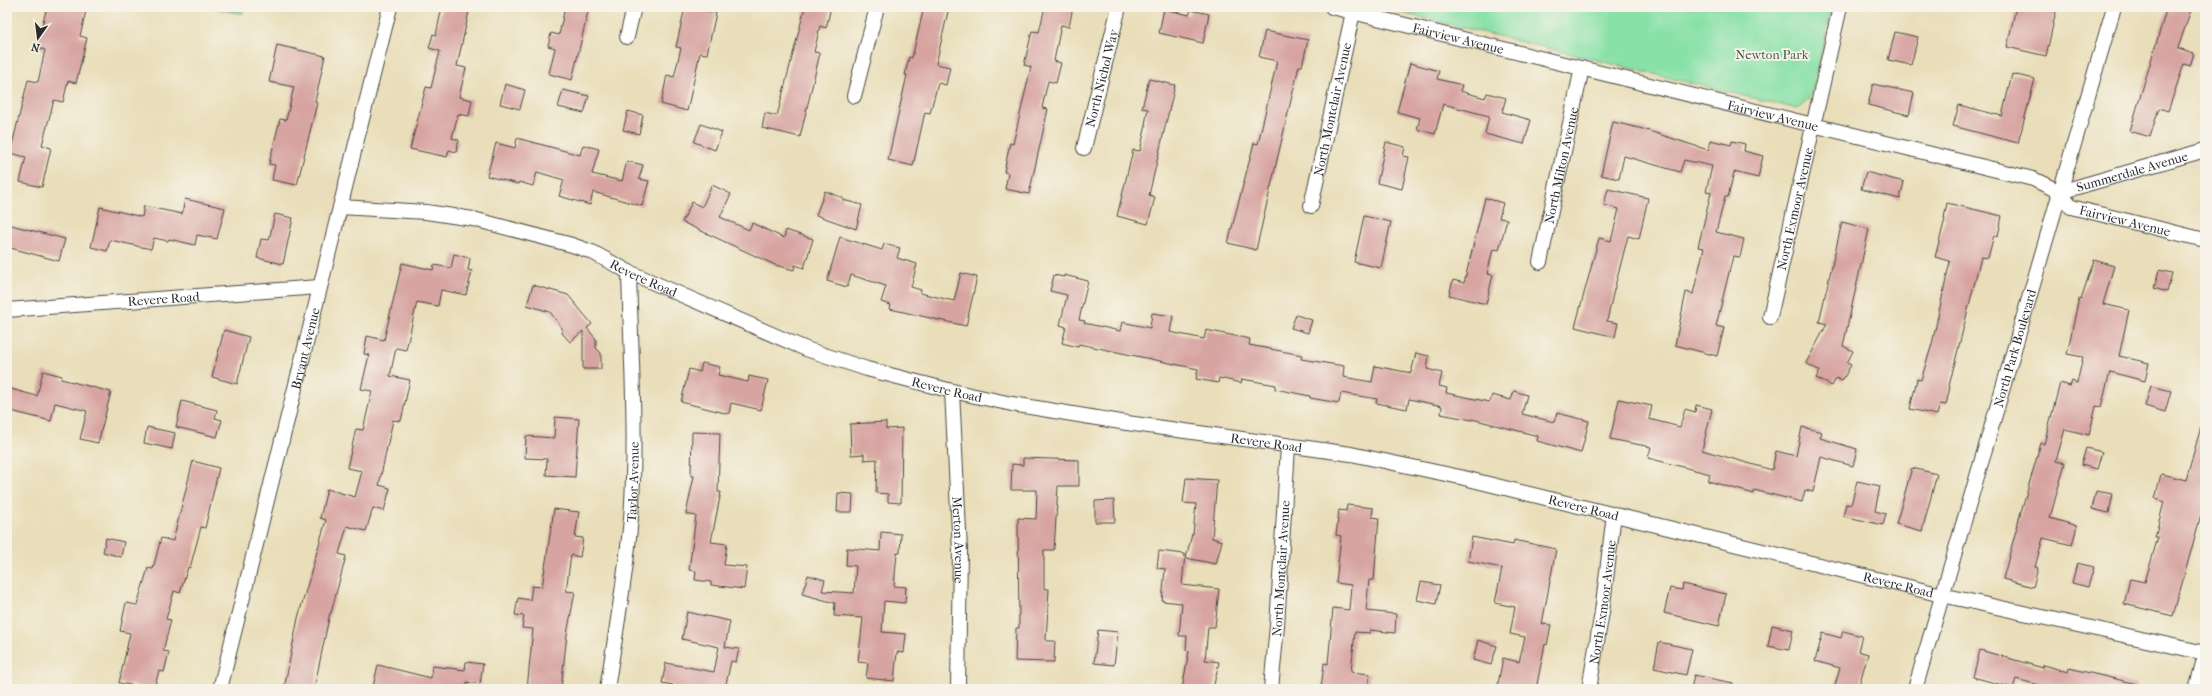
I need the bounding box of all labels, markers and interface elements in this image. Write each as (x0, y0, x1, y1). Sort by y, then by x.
north arrow (18, 18, 58, 58)
street label: Fairview Avenue (1411, 20, 1506, 57)
street label: North Nichol Way (1082, 27, 1121, 129)
text: N (29, 40, 41, 55)
street label: North Montclair Avenue (1311, 41, 1354, 178)
park label: Newton Park (1736, 47, 1809, 62)
street label: Fairview Avenue (1726, 97, 1820, 134)
street label: North Milton Avenue (1541, 105, 1582, 225)
street label: North Exmoor Avenue (1774, 145, 1816, 272)
street label: Summerdale Avenue (2075, 148, 2190, 195)
street label: Fairview Avenue (2078, 202, 2173, 239)
street label: Revere Road (607, 256, 680, 300)
street label: North Park Boulevard (1991, 287, 2039, 409)
street label: Revere Road (127, 289, 201, 309)
street label: Bryant Avenue (288, 306, 323, 391)
street label: Revere Road (910, 374, 984, 406)
street label: Revere Road (1230, 430, 1304, 455)
street label: Taylor Avenue (624, 441, 642, 523)
street label: Revere Road (1547, 492, 1621, 524)
street label: Merton Avenue (949, 496, 967, 584)
street label: North Montclair Avenue (1269, 499, 1293, 637)
street label: North Exmoor Avenue (1586, 538, 1619, 665)
street label: Revere Road (1861, 569, 1936, 601)

